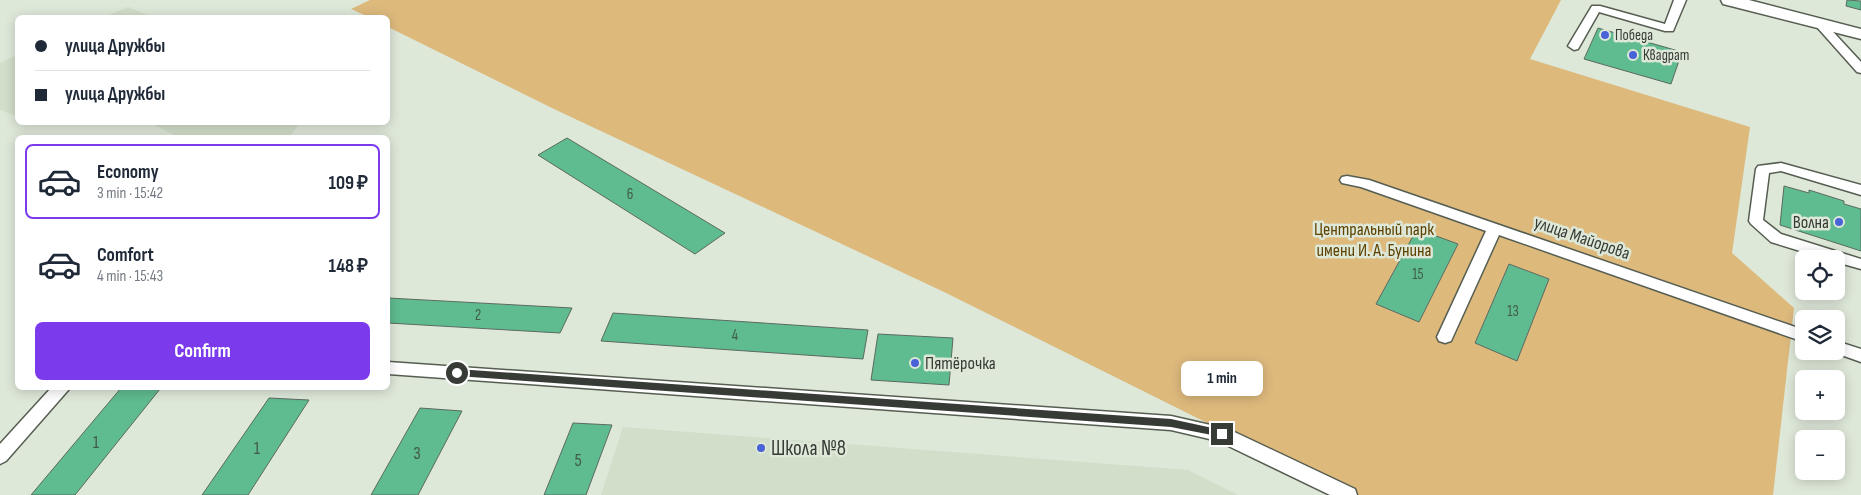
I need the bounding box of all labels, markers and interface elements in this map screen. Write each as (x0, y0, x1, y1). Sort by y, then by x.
place label: Победа (1615, 26, 1653, 45)
marker: Победа (1599, 29, 1611, 41)
text: улица Дружбы (65, 35, 165, 58)
place label: Квадрат (1643, 46, 1689, 65)
marker: Квадрат (1627, 49, 1639, 61)
text: улица Дружбы (65, 83, 165, 106)
icon: car (37, 159, 82, 204)
text: Economy (97, 161, 159, 184)
text: 109 ₽ (328, 172, 368, 195)
text: 3 min · 15:42 (97, 184, 163, 203)
house number: 6 (627, 185, 633, 204)
street label: улица Майорова (1531, 212, 1633, 264)
place label: Волна (1793, 212, 1829, 233)
marker: Волна (1833, 216, 1845, 228)
park label: Центральный парк имени И. А. Бунина (1314, 219, 1434, 261)
icon: car (37, 242, 82, 287)
text: Comfort (97, 244, 154, 267)
map controls (1795, 250, 1845, 480)
button: locate (1795, 250, 1845, 300)
text: 148 ₽ (329, 255, 368, 278)
house number: 15 (1412, 265, 1424, 284)
text: 4 min · 15:43 (97, 267, 163, 286)
house number: 13 (1507, 302, 1519, 321)
house number: 2 (475, 306, 481, 325)
button: layers (1795, 310, 1845, 360)
button: Confirm (35, 322, 370, 380)
house number: 4 (732, 326, 738, 345)
place label: Пятёрочка (925, 353, 996, 374)
marker: Пятёрочка (909, 357, 921, 369)
route start (446, 362, 468, 384)
callout: 1 min (1181, 362, 1263, 396)
text: 1 min (1207, 369, 1237, 388)
button: + (1795, 370, 1845, 420)
route end (1211, 423, 1233, 445)
button: − (1795, 430, 1845, 480)
house number: 1 (93, 432, 100, 453)
place label: Школа №8 (771, 436, 846, 461)
house number: 1 (254, 438, 261, 459)
marker: Школа №8 (755, 442, 767, 454)
house number: 3 (413, 443, 421, 464)
house number: 5 (574, 450, 582, 471)

